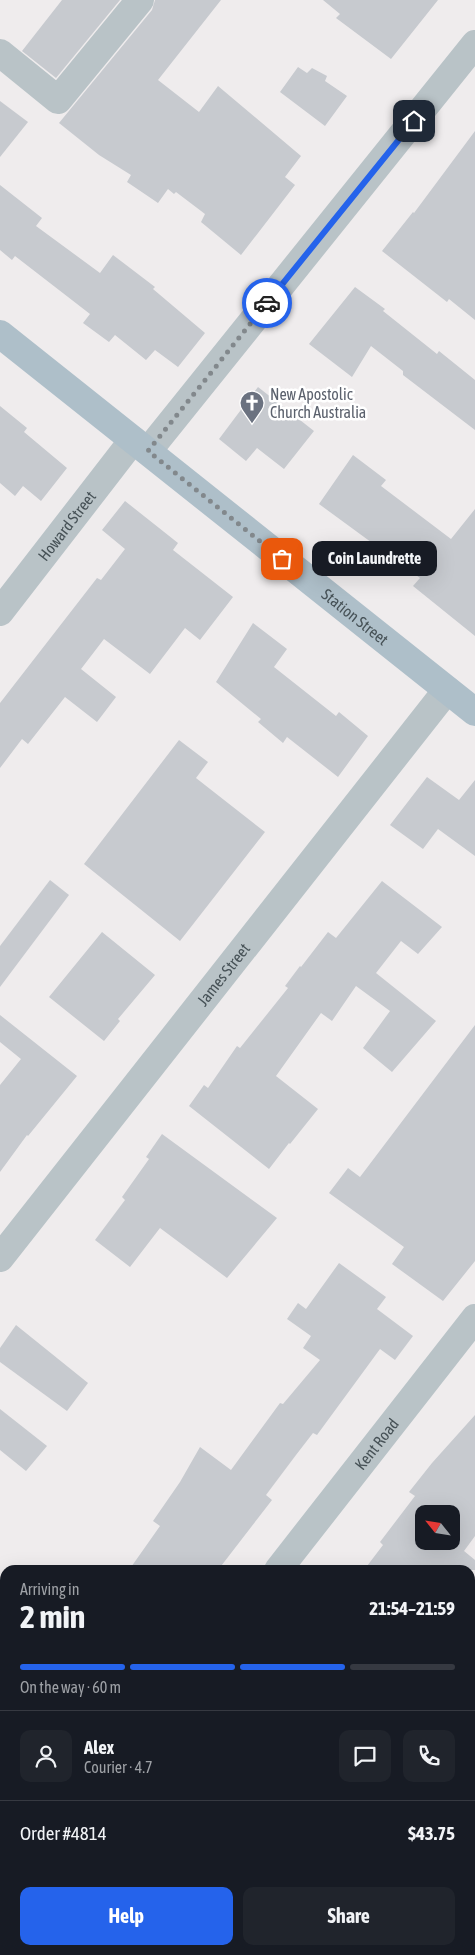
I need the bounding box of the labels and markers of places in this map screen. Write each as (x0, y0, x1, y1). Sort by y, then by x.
pin (393, 100, 435, 142)
place label: New Apostolic Church Australia (270, 385, 366, 421)
church icon: New Apostolic Church Australia (239, 390, 265, 424)
pin (261, 538, 303, 580)
callout: Coin Laundrette (312, 542, 437, 576)

